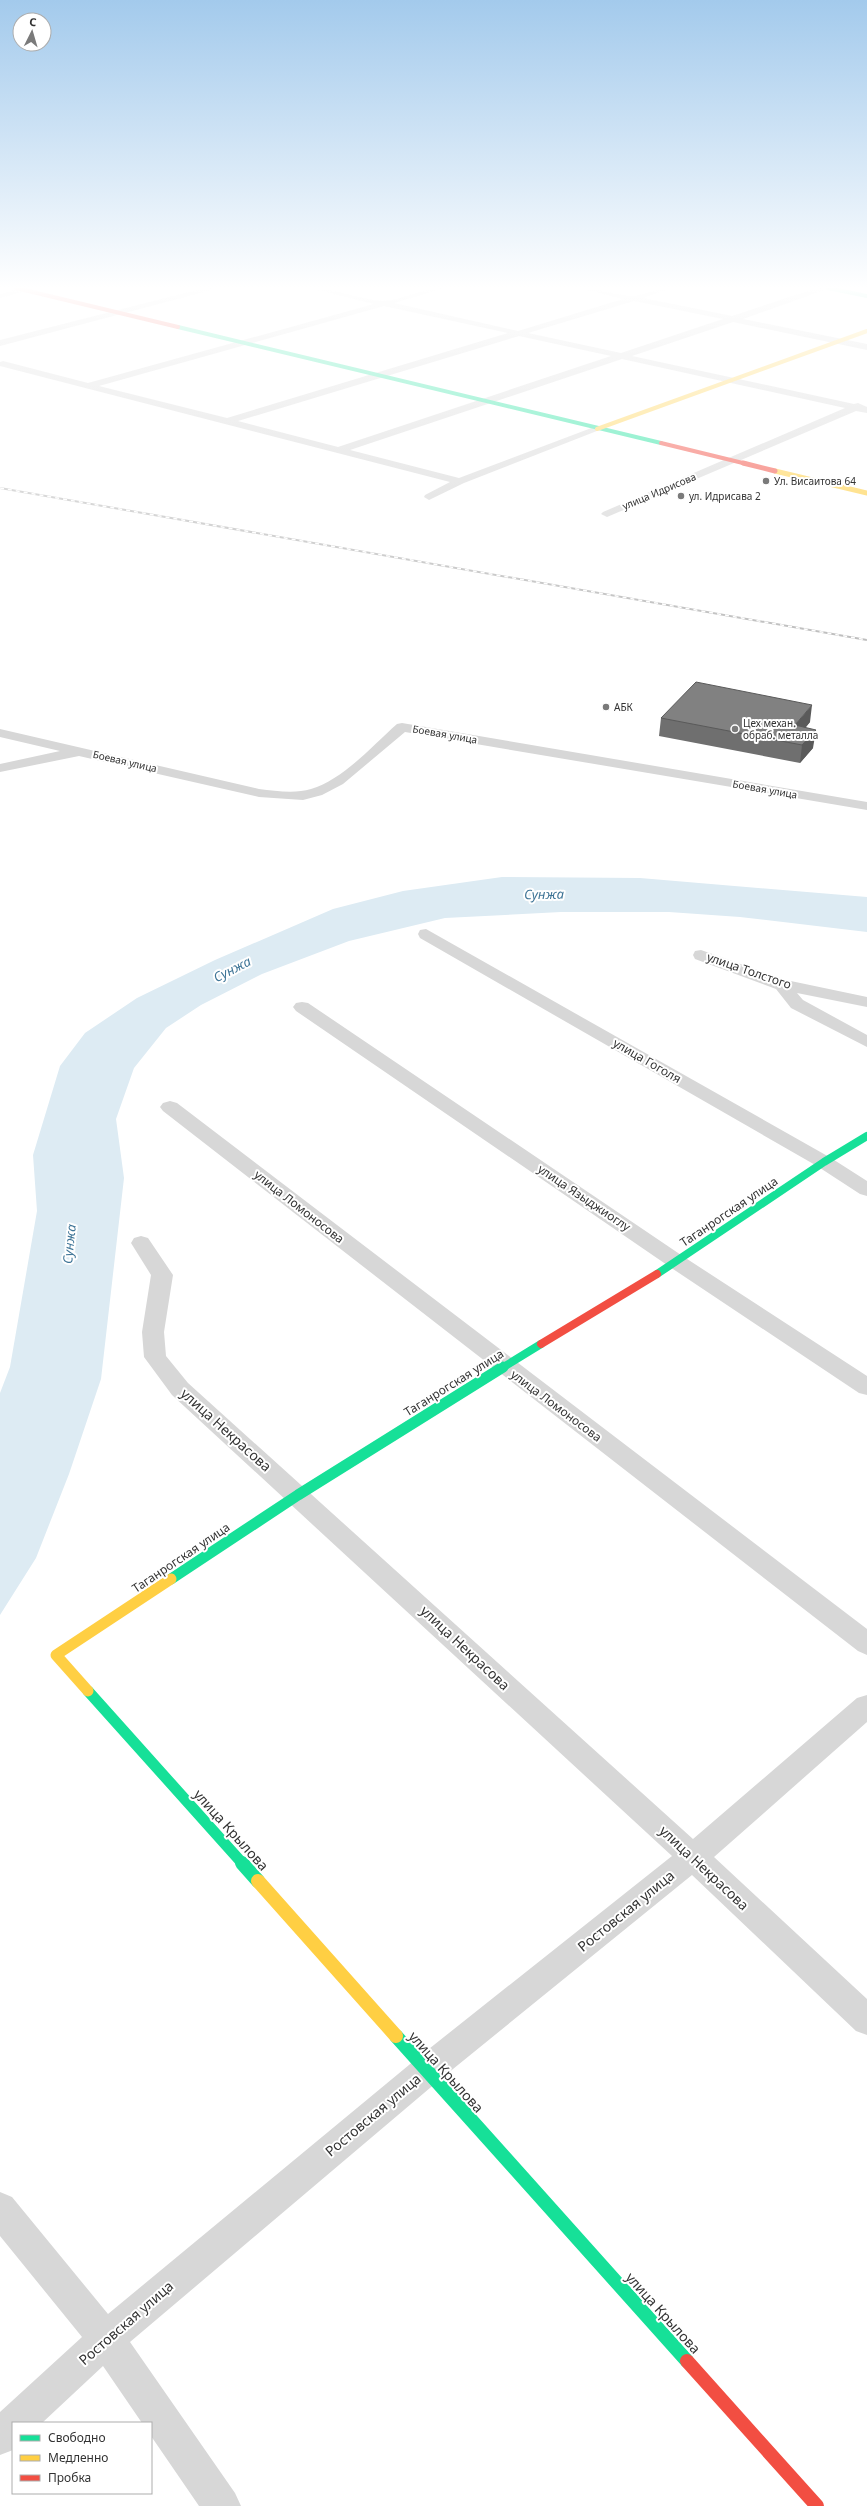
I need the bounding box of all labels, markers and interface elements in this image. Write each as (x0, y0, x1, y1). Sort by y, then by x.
north arrow (12, 12, 52, 52)
text: С (29, 14, 37, 29)
street label: улица Идрисова (620, 469, 698, 513)
place label: Ул. Висаитова 64 (774, 474, 856, 488)
marker: Ул. Висаитова 64 (761, 476, 771, 486)
place label: ул. Идрисава 2 (689, 489, 761, 503)
marker: ул. Идрисава 2 (676, 491, 686, 501)
place label: АБК (614, 700, 634, 714)
marker: АБК (601, 702, 611, 712)
place label: Цех механ. обраб. металла (743, 716, 818, 742)
street label: Боевая улица (412, 721, 478, 747)
marker: Цех механ. обраб. металла (730, 724, 740, 734)
street label: Боевая улица (92, 747, 158, 775)
street label: Боевая улица (732, 776, 798, 802)
water label: Сунжа (524, 885, 565, 903)
street label: улица Толстого (705, 948, 794, 993)
water label: Сунжа (210, 952, 254, 986)
street label: улица Гоголя (610, 1034, 684, 1087)
street label: улица Языджиоглу (534, 1160, 635, 1236)
street label: улица Ломоносова (251, 1166, 348, 1247)
street label: Таганрогская улица (676, 1173, 781, 1251)
water label: Сунжа (58, 1223, 80, 1265)
street label: Таганрогская улица (401, 1345, 507, 1420)
street label: улица Ломоносова (507, 1366, 605, 1445)
street label: улица Некрасова (177, 1384, 276, 1475)
street label: Таганрогская улица (128, 1519, 233, 1597)
street label: улица Некрасова (416, 1601, 514, 1694)
street label: улица Крылова (190, 1785, 273, 1874)
street label: улица Некрасова (655, 1821, 753, 1914)
street label: Ростовская улица (573, 1866, 678, 1956)
street label: улица Крылова (405, 2027, 488, 2116)
street label: Ростовская улица (321, 2069, 425, 2160)
street label: улица Крылова (622, 2268, 705, 2357)
street label: Ростовская улица (74, 2276, 177, 2369)
legend (12, 2422, 152, 2494)
text: Свободно (48, 2429, 106, 2446)
text: Медленно (48, 2449, 108, 2466)
text: Пробка (48, 2469, 91, 2486)

